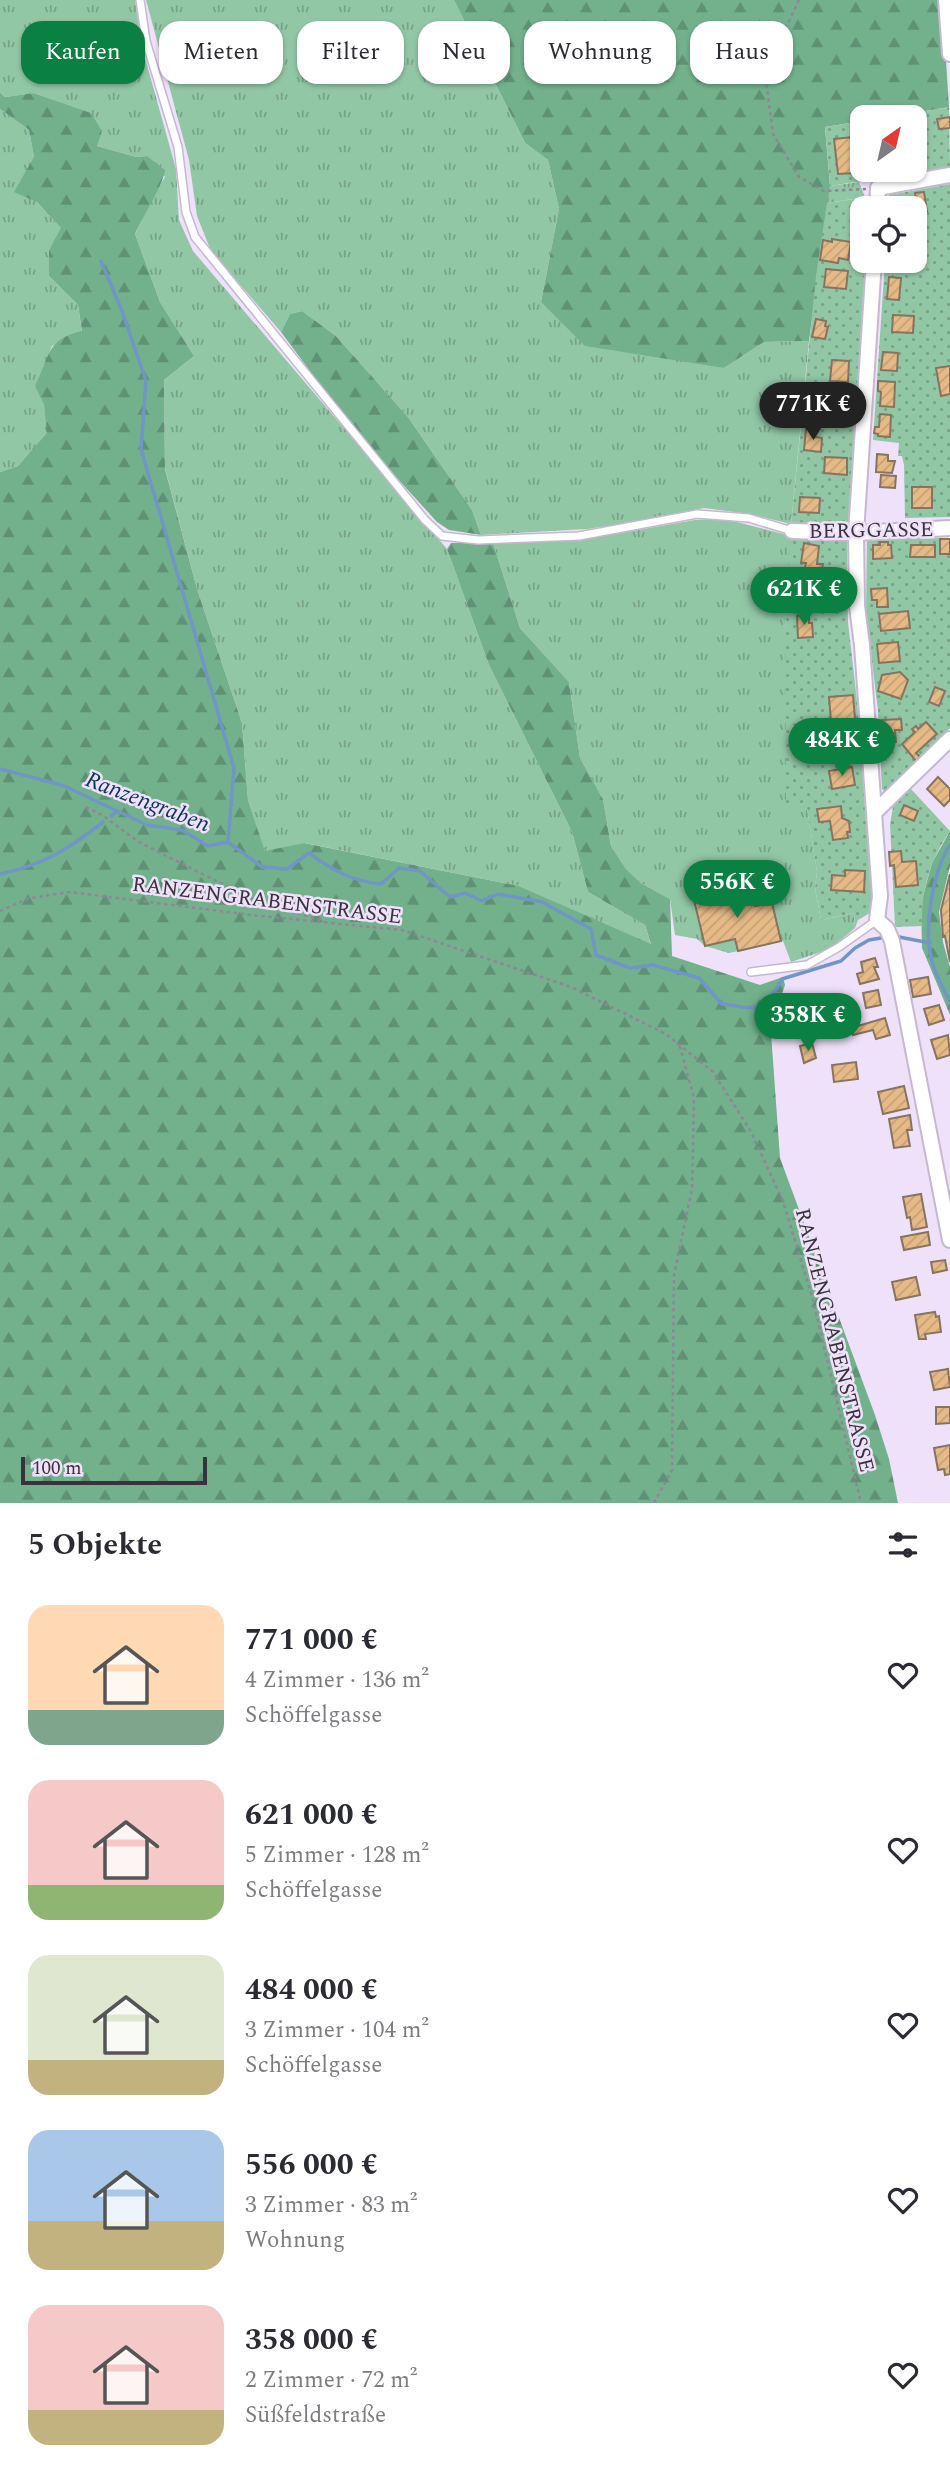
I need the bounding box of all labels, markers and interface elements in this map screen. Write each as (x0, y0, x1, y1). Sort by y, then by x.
chip: Kaufen (21, 21, 145, 84)
chip: Mieten (159, 21, 283, 84)
chip: Filter (297, 21, 404, 84)
chip: Neu (418, 21, 510, 84)
chip: Wohnung (524, 21, 676, 84)
chip: Haus (690, 21, 793, 84)
north arrow (850, 105, 928, 182)
map controls (850, 105, 927, 273)
button: locate (850, 196, 927, 273)
pin: 771K € (756, 382, 870, 442)
text: 771K € (775, 387, 851, 422)
street label: BERGGASSE (808, 514, 934, 548)
pin: 621K € (747, 568, 861, 627)
text: 621K € (766, 572, 842, 607)
pin: 484K € (785, 718, 899, 778)
text: 484K € (804, 723, 880, 758)
water label: Ranzengraben (80, 763, 215, 842)
pin: 556K € (680, 860, 794, 920)
text: 556K € (699, 865, 775, 900)
street label: RANZENGRABENSTRASSE (130, 869, 403, 933)
pin: 358K € (751, 993, 865, 1053)
text: 358K € (770, 998, 846, 1033)
street label: RANZENGRABENSTRASSE (786, 1205, 882, 1476)
scale bar (21, 1454, 206, 1486)
text: 100 m (32, 1454, 82, 1483)
text: 5 Objekte (28, 1522, 162, 1568)
icon: filters (884, 1526, 922, 1564)
text: 771 000 € (245, 1617, 378, 1663)
icon: home (84, 1633, 168, 1717)
icon: heart (884, 1656, 922, 1694)
text: 4 Zimmer · 136 m² (245, 1663, 429, 1698)
text: Schöffelgasse (245, 1698, 382, 1733)
text: 621 000 € (245, 1792, 378, 1838)
icon: home (84, 1808, 168, 1892)
icon: heart (884, 1831, 922, 1869)
text: 5 Zimmer · 128 m² (245, 1838, 429, 1873)
text: Schöffelgasse (245, 1873, 382, 1908)
text: 484 000 € (245, 1967, 378, 2013)
icon: home (84, 1983, 168, 2067)
icon: heart (884, 2006, 922, 2044)
text: 3 Zimmer · 104 m² (245, 2013, 429, 2048)
text: Schöffelgasse (245, 2048, 382, 2083)
text: 556 000 € (245, 2142, 378, 2188)
icon: home (84, 2158, 168, 2242)
icon: heart (884, 2181, 922, 2219)
text: 3 Zimmer · 83 m² (245, 2188, 417, 2223)
text: Wohnung (245, 2223, 345, 2258)
text: 358 000 € (245, 2317, 378, 2363)
icon: home (84, 2333, 168, 2417)
icon: heart (884, 2356, 922, 2394)
text: 2 Zimmer · 72 m² (245, 2363, 417, 2398)
text: Süßfeldstraße (245, 2398, 386, 2433)

